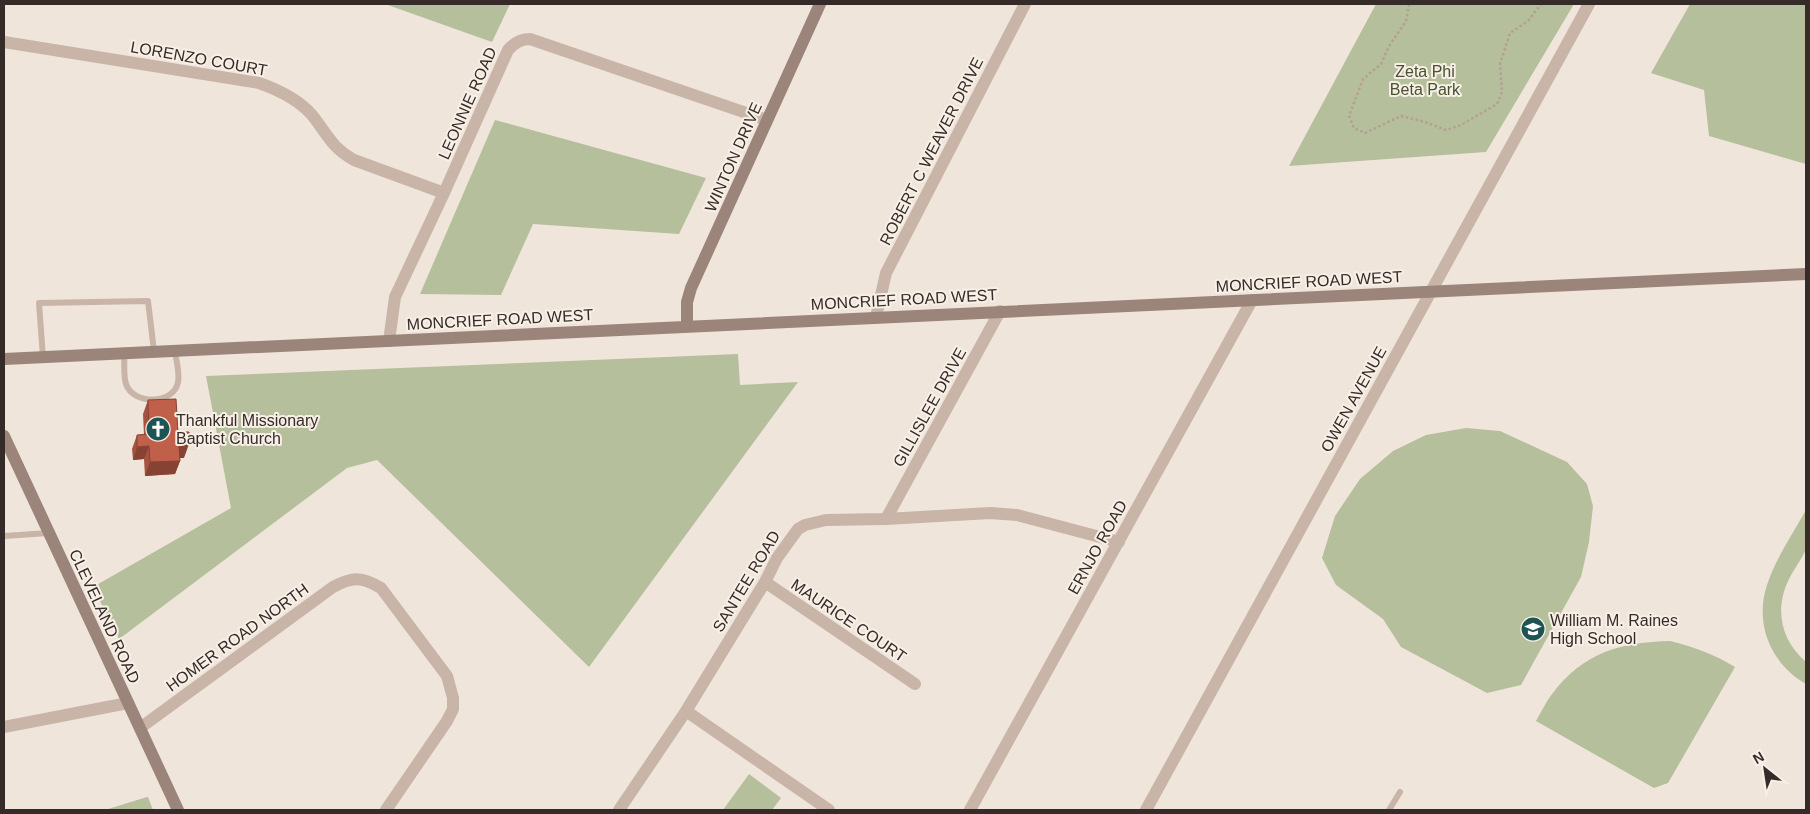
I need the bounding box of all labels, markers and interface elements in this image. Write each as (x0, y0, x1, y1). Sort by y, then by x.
street label: LORENZO COURT (129, 38, 269, 79)
street label: LEONNIE ROAD (435, 45, 500, 162)
street label: ROBERT C WEAVER DRIVE (877, 55, 986, 248)
park label: Zeta Phi Beta Park (1390, 63, 1461, 98)
street label: WINTON DRIVE (702, 100, 765, 215)
street label: MONCRIEF ROAD WEST (1215, 268, 1403, 295)
street label: MONCRIEF ROAD WEST (810, 286, 998, 313)
street label: MONCRIEF ROAD WEST (406, 306, 594, 333)
street label: OWEN AVENUE (1317, 344, 1389, 455)
street label: GILLISLEE DRIVE (890, 345, 969, 470)
place label: Thankful Missionary Baptist Church (176, 412, 318, 447)
church icon: Thankful Missionary Baptist Church (145, 416, 171, 442)
street label: ERNJO ROAD (1065, 497, 1130, 597)
street label: SANTEE ROAD (710, 528, 783, 635)
street label: CLEVELAND ROAD (66, 547, 143, 686)
street label: MAURICE COURT (788, 576, 910, 665)
street label: HOMER ROAD NORTH (163, 580, 312, 695)
place label: William M. Raines High School (1550, 612, 1678, 647)
school or university icon: William M. Raines High School (1520, 616, 1546, 642)
north arrow (1740, 744, 1790, 794)
text: N (1750, 748, 1767, 767)

